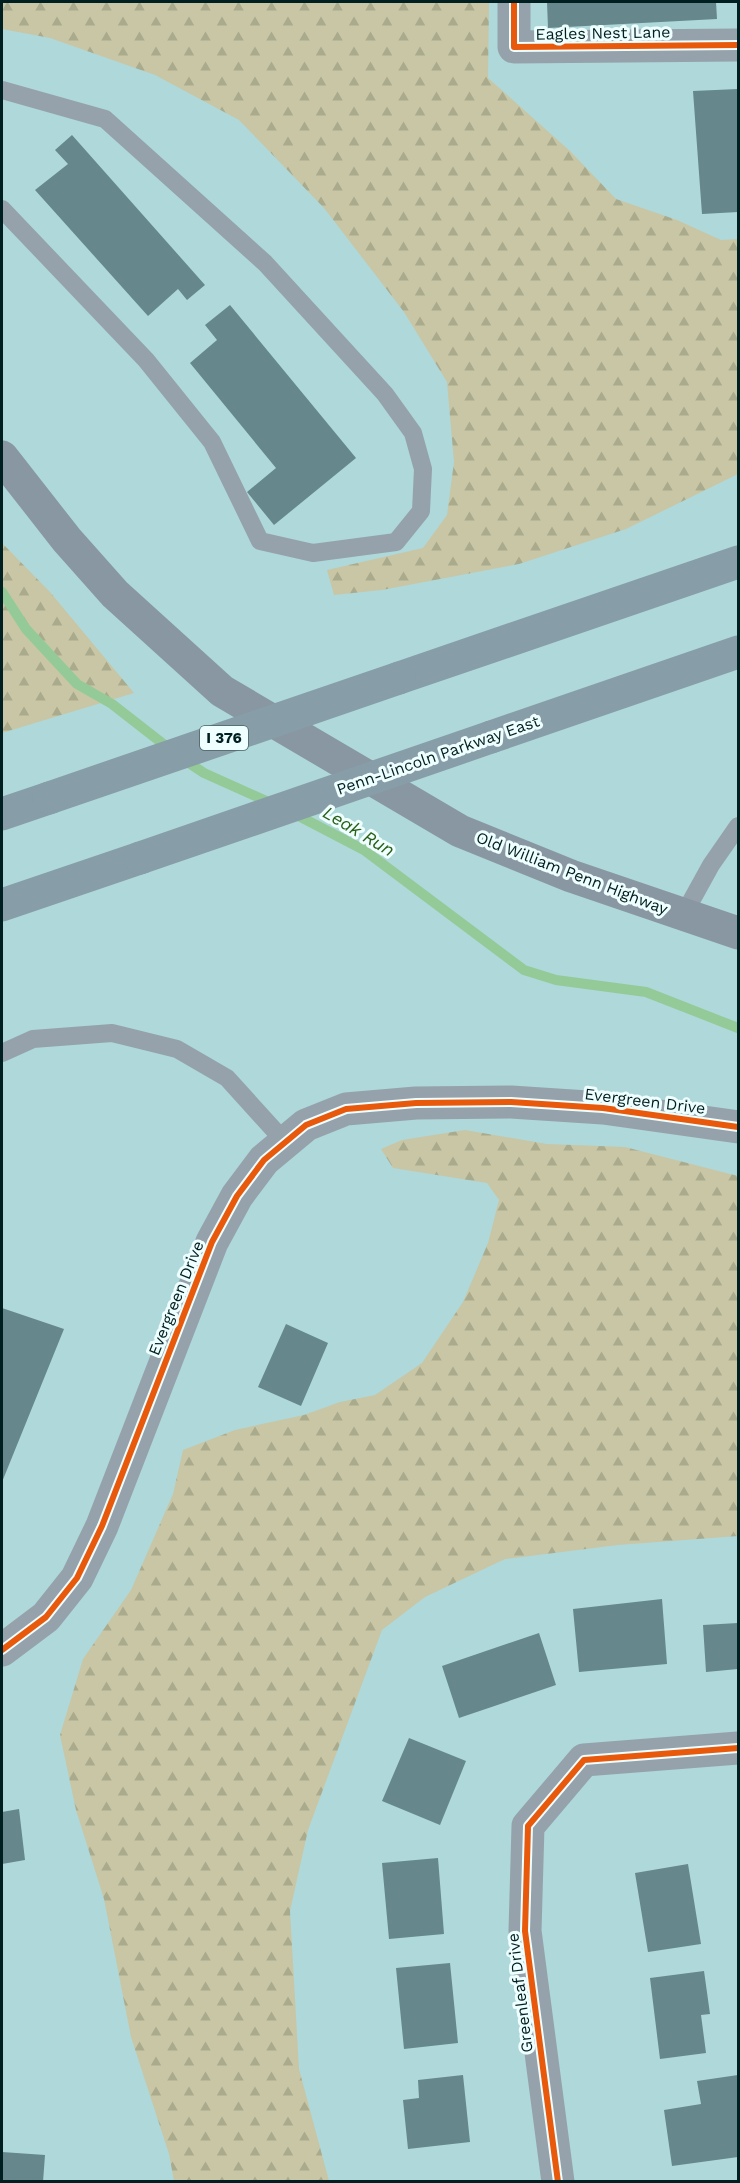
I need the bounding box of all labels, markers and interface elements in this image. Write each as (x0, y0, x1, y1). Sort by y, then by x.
street label: Eagles Nest Lane (535, 22, 671, 44)
street label: Penn-Lincoln Parkway East (334, 711, 542, 799)
road number: I 376 (200, 726, 248, 750)
water label: Leak Run (319, 801, 399, 861)
street label: Old William Penn Highway (473, 828, 671, 919)
street label: Evergreen Drive (583, 1084, 707, 1118)
street label: Evergreen Drive (144, 1238, 208, 1358)
street label: Greenleaf Drive (503, 1932, 537, 2054)

